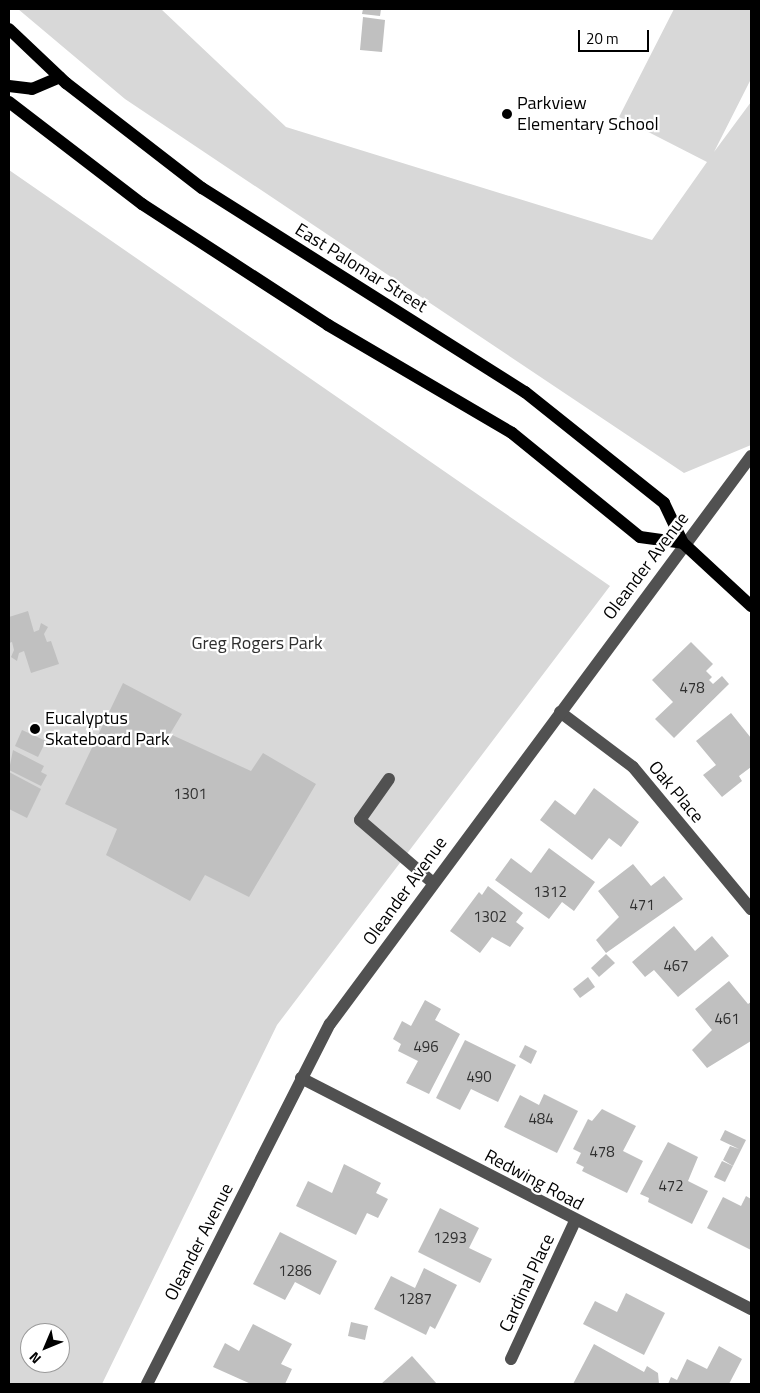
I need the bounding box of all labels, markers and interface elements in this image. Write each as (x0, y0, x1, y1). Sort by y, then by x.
scale bar (580, 20, 651, 52)
text: 20 m (586, 27, 619, 50)
place label: Parkview Elementary School (517, 93, 659, 136)
marker: Parkview Elementary School (501, 108, 513, 120)
street label: East Palomar Street (291, 219, 431, 317)
street label: Oleander Avenue (599, 508, 693, 624)
park label: Greg Rogers Park (191, 632, 323, 654)
house number: 478 (679, 679, 705, 697)
place label: Eucalyptus Skateboard Park (45, 708, 170, 751)
marker: Eucalyptus Skateboard Park (29, 723, 41, 735)
street label: Oak Place (644, 757, 708, 827)
house number: 1301 (173, 785, 207, 803)
street label: Oleander Avenue (358, 833, 452, 949)
house number: 1312 (533, 883, 567, 901)
house number: 471 (629, 896, 655, 914)
house number: 1302 (473, 908, 507, 926)
house number: 467 (663, 957, 689, 975)
house number: 461 (714, 1010, 740, 1028)
house number: 496 (413, 1038, 439, 1056)
house number: 490 (466, 1068, 492, 1086)
house number: 484 (528, 1110, 554, 1128)
house number: 478 (589, 1143, 615, 1161)
street label: Redwing Road (481, 1145, 587, 1215)
house number: 472 (658, 1177, 684, 1195)
street label: Oleander Avenue (160, 1180, 238, 1304)
house number: 1293 (433, 1229, 467, 1247)
street label: Cardinal Place (495, 1231, 559, 1335)
house number: 1286 (278, 1262, 312, 1280)
house number: 1287 (398, 1290, 432, 1308)
north arrow (20, 1323, 70, 1373)
text: N (24, 1347, 46, 1369)

